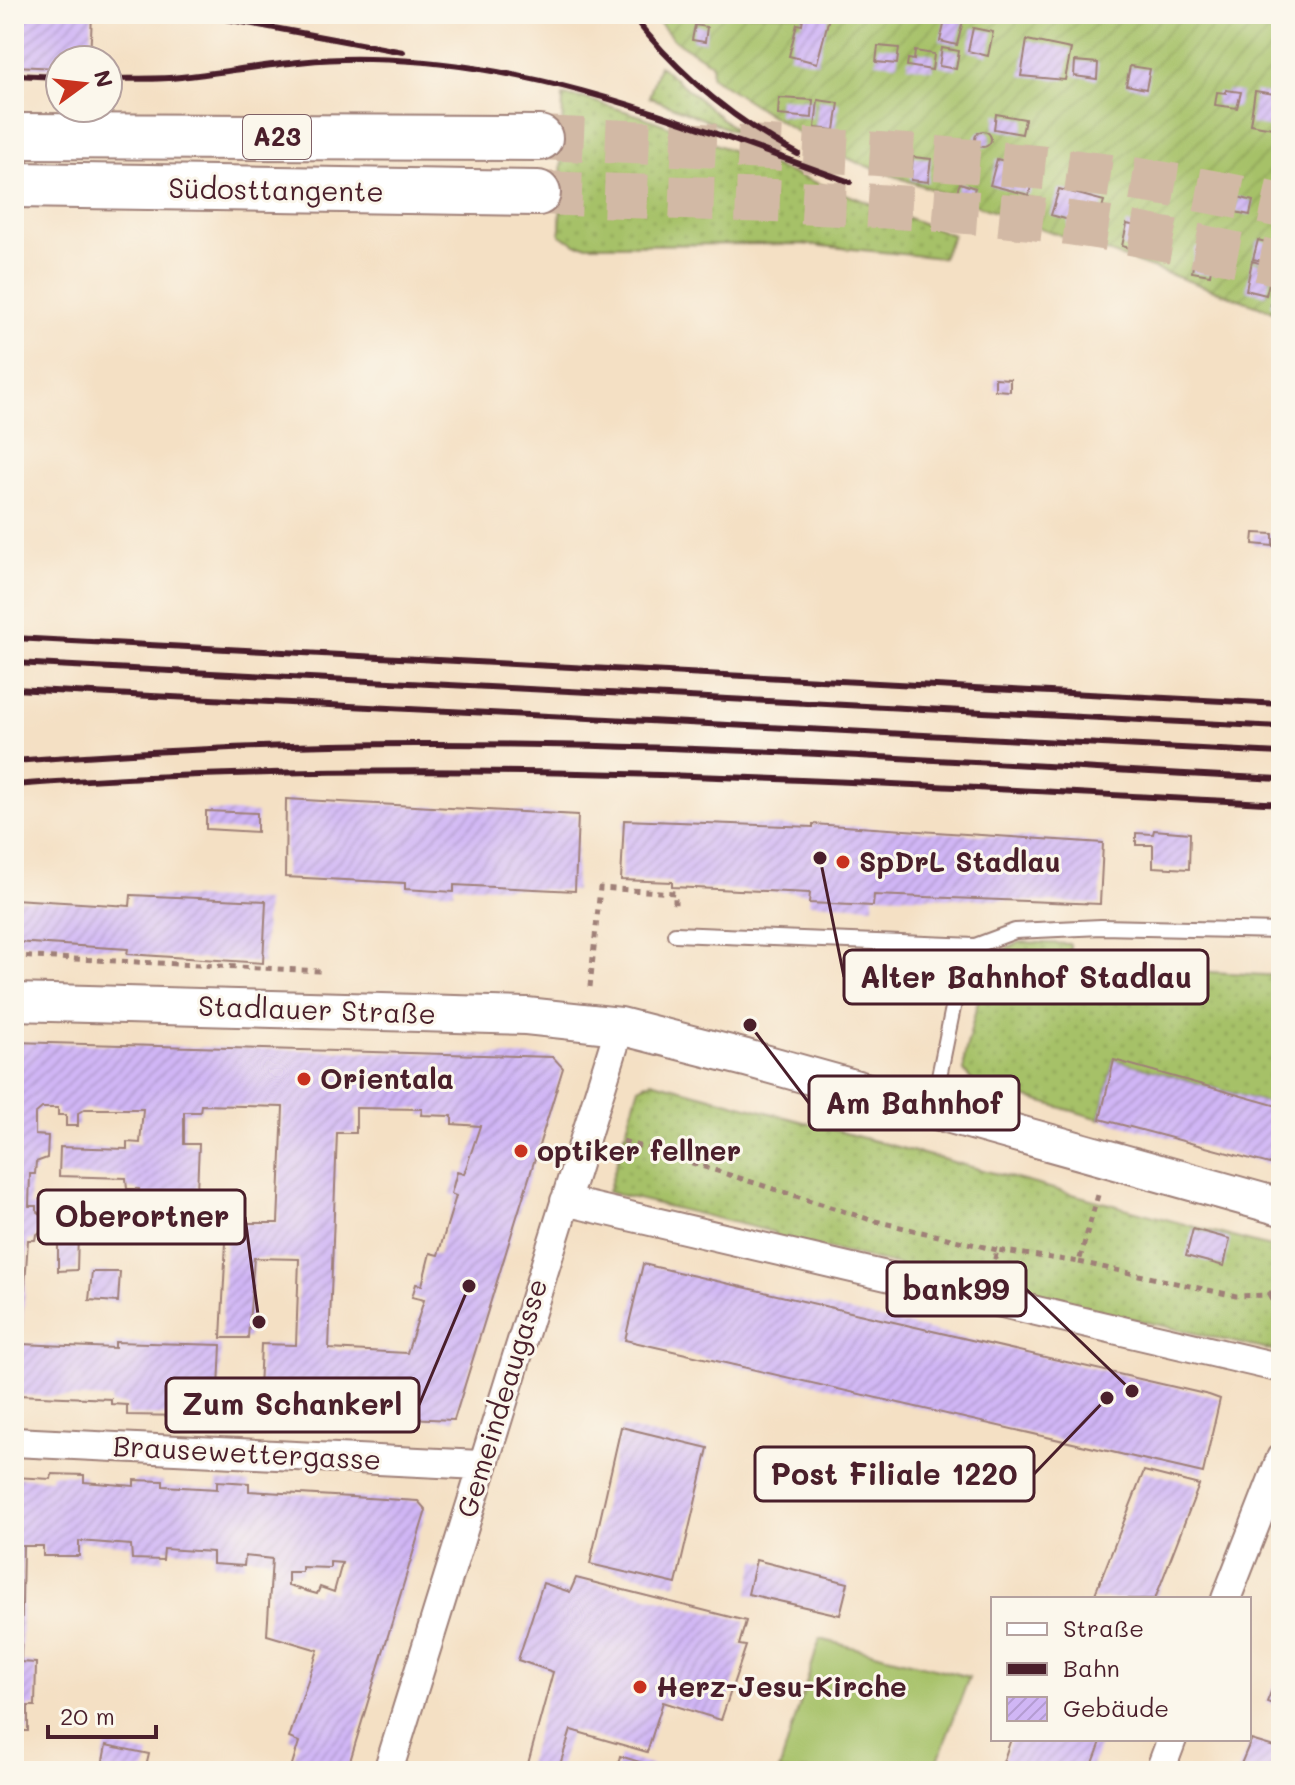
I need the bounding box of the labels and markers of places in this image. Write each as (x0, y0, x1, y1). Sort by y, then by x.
place label: SpDrL Stadlau (859, 843, 1061, 879)
marker: SpDrL Stadlau (834, 853, 852, 871)
callout: Alter Bahnhof Stadlau (844, 950, 1208, 1004)
place label: Orientala (320, 1060, 454, 1096)
marker: Orientala (295, 1070, 313, 1088)
callout: Am Bahnhof (809, 1076, 1019, 1130)
place label: optiker fellner (537, 1132, 741, 1168)
marker: optiker fellner (512, 1142, 530, 1160)
callout: Oberortner (38, 1190, 245, 1244)
callout: bank99 (887, 1262, 1026, 1316)
callout: Zum Schankerl (166, 1378, 419, 1432)
callout: Post Filiale 1220 (755, 1447, 1034, 1501)
place label: Herz-Jesu-Kirche (656, 1668, 907, 1704)
marker: Herz-Jesu-Kirche (631, 1678, 649, 1696)

